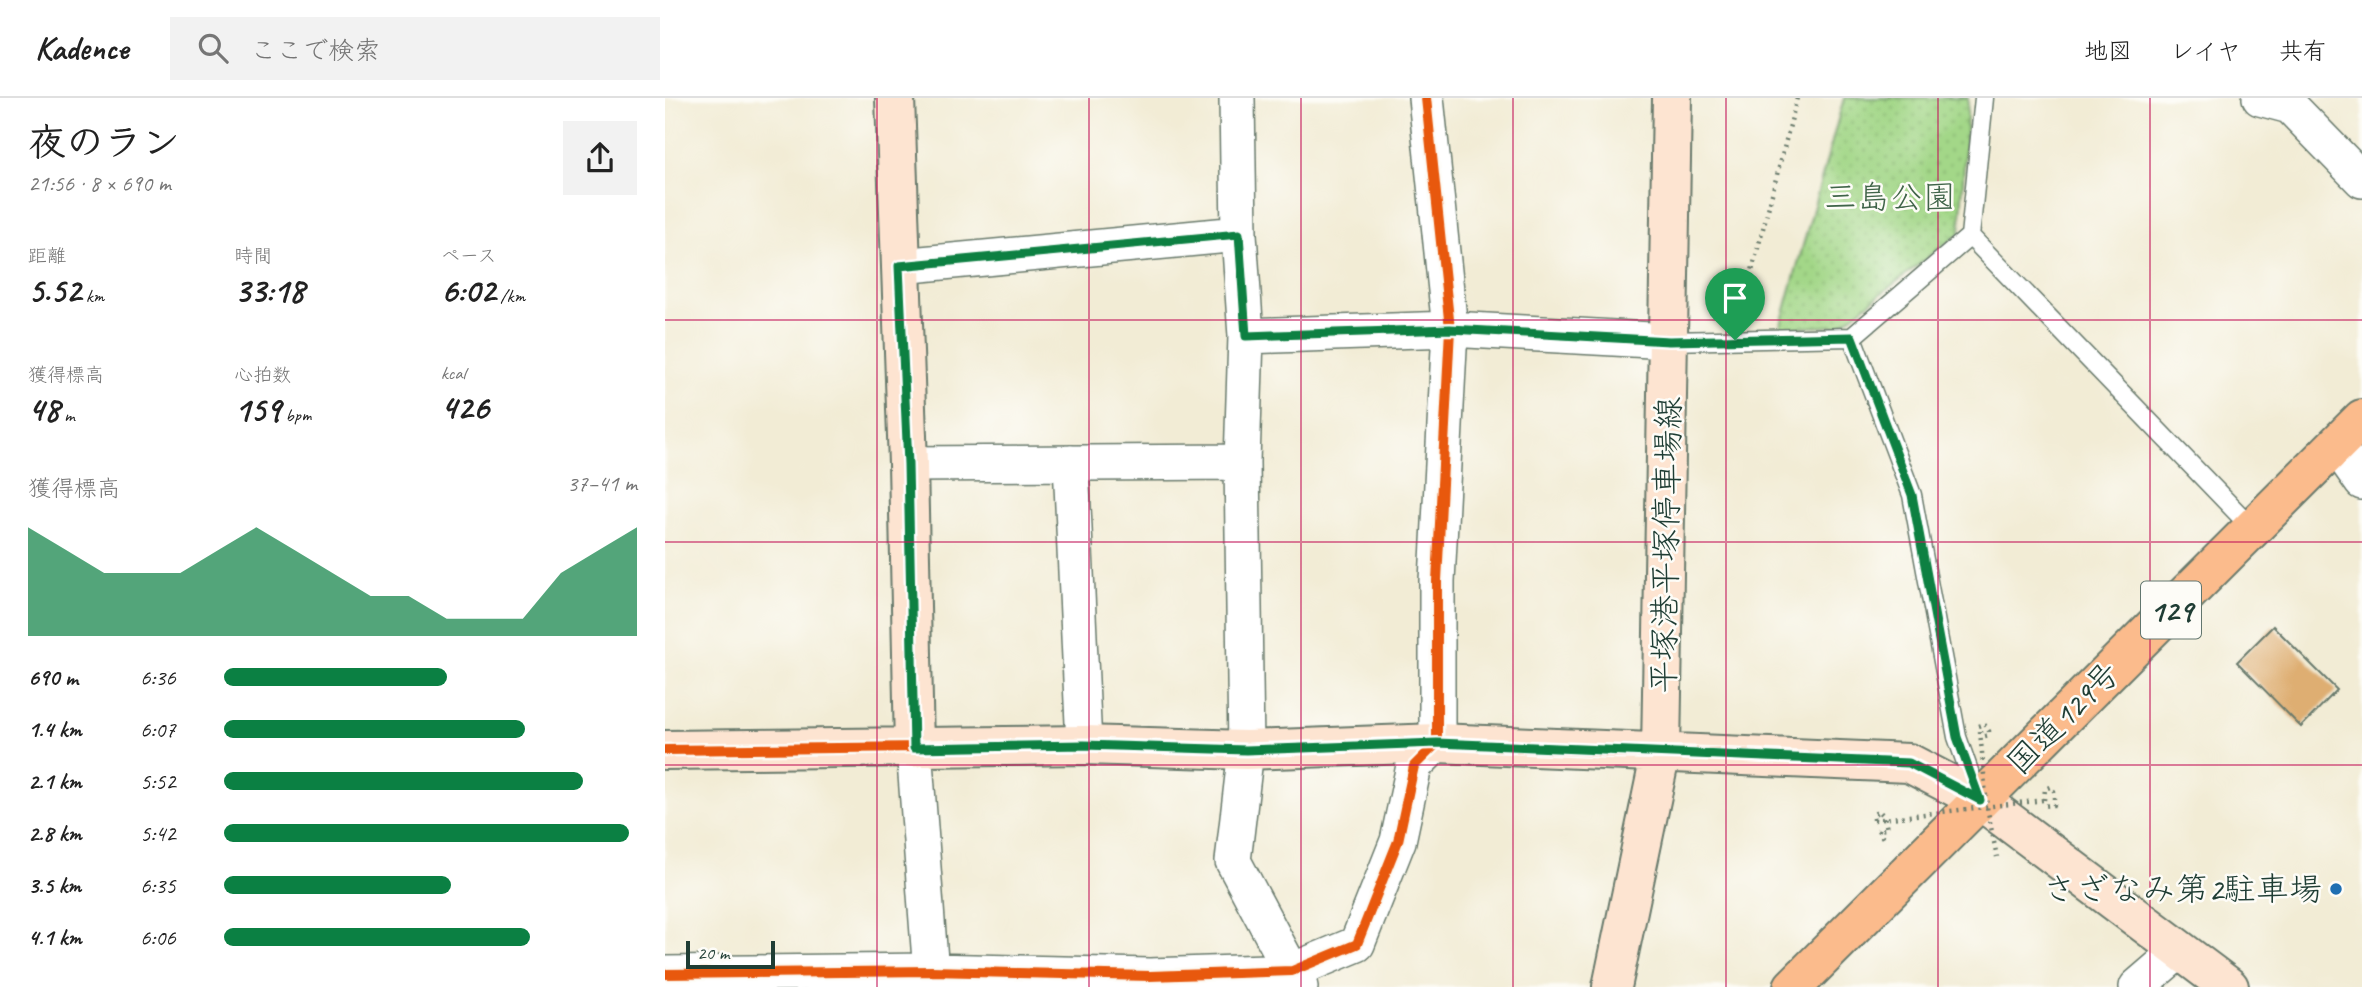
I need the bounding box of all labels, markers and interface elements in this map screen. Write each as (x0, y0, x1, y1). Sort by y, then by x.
search box (170, 17, 660, 80)
text: Kadence (35, 27, 128, 69)
icon: search (194, 29, 232, 67)
text: ここで検索 (250, 34, 380, 67)
text: 地図 (2084, 36, 2132, 66)
text: レイヤ (2170, 36, 2241, 66)
text: 共有 (2279, 36, 2327, 66)
text: 夜のラン (28, 119, 180, 166)
button: share (563, 121, 637, 195)
text: 21:56 · 8 × 690 m (28, 169, 171, 198)
park label: 三島公園 (1824, 176, 1956, 218)
text: 距離 (28, 244, 66, 268)
text: 時間 (234, 244, 272, 268)
text: ペース (441, 244, 497, 268)
text: 5.52 (28, 268, 81, 313)
text: 33:18 (234, 268, 304, 313)
text: 6:02 (441, 268, 496, 313)
pin (1705, 268, 1765, 340)
icon: arrive (1716, 279, 1754, 317)
text: km (81, 284, 104, 308)
text: /km (496, 284, 525, 308)
text: kcal (441, 361, 466, 385)
text: 獲得標高 (28, 363, 104, 387)
text: 心拍数 (234, 363, 291, 387)
text: 426 (441, 385, 489, 430)
text: 48 (28, 387, 60, 432)
text: 159 (234, 387, 281, 432)
street label: 平塚港平塚停車場線 (1642, 396, 1690, 694)
text: m (60, 403, 75, 427)
text: bpm (281, 403, 311, 427)
text: 37–41 m (567, 469, 637, 498)
text: 獲得標高 (28, 474, 120, 503)
road number: 129 (2141, 582, 2201, 638)
street label: 国道129号 (1997, 652, 2129, 784)
text: 690 m (28, 663, 78, 692)
text: 6:36 (140, 663, 176, 692)
text: 1.4 km (28, 715, 82, 744)
text: 6:07 (140, 715, 176, 744)
text: 2.1 km (28, 767, 82, 796)
text: 5:52 (140, 767, 176, 796)
text: 2.8 km (28, 819, 82, 848)
text: 5:42 (140, 819, 176, 848)
place label: さざなみ第2駐車場 (2043, 868, 2322, 910)
text: 3.5 km (28, 871, 81, 900)
text: 6:35 (140, 871, 176, 900)
marker: さざなみ第2駐車場 (2328, 881, 2344, 897)
text: 4.1 km (28, 923, 82, 952)
text: 6:06 (140, 923, 176, 952)
scale bar (686, 938, 775, 970)
text: 20 m (697, 941, 729, 965)

